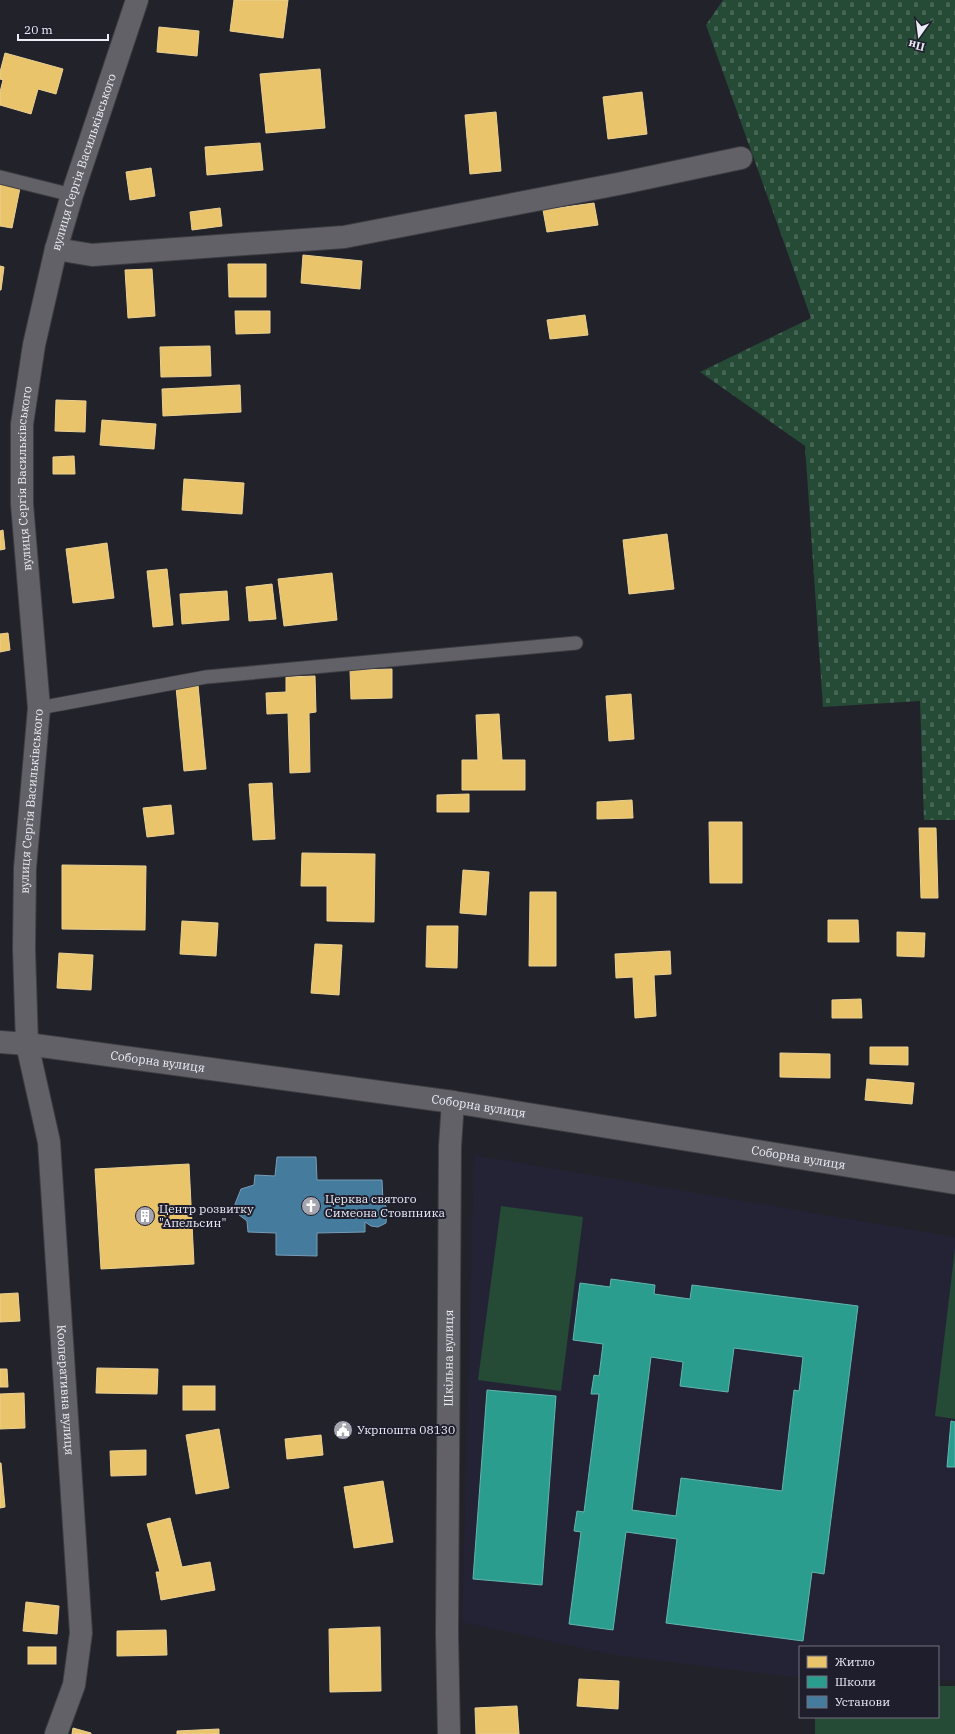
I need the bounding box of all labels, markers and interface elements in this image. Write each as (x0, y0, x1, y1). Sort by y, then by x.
scale bar (18, 16, 108, 42)
north arrow (899, 16, 939, 56)
text: 20 m (24, 22, 53, 37)
text: Пн (906, 37, 926, 54)
street label: вулиця Сергія Васильківського (48, 71, 119, 252)
street label: вулиця Сергія Васильківського (14, 385, 35, 571)
street label: вулиця Сергія Васильківського (17, 708, 46, 894)
street label: Соборна вулиця (110, 1047, 206, 1075)
street label: Соборна вулиця (431, 1091, 527, 1121)
street label: Соборна вулиця (750, 1142, 847, 1172)
place label: Церква святого Симеона Стовпника (325, 1191, 445, 1220)
church icon: Церква святого Симеона Стовпника (300, 1195, 322, 1217)
place label: Центр розвитку "Апельсин" (159, 1201, 254, 1230)
building icon: Центр розвитку "Апельсин" (134, 1205, 156, 1227)
street label: Шкільна вулиця (440, 1310, 456, 1406)
street label: Кооперативна вулиця (54, 1324, 77, 1456)
public building icon: Укрпошта 08130 (332, 1419, 354, 1441)
place label: Укрпошта 08130 (357, 1422, 455, 1437)
legend (799, 1646, 939, 1718)
text: Житло (835, 1654, 875, 1669)
text: Школи (835, 1674, 876, 1689)
text: Установи (835, 1694, 890, 1709)

